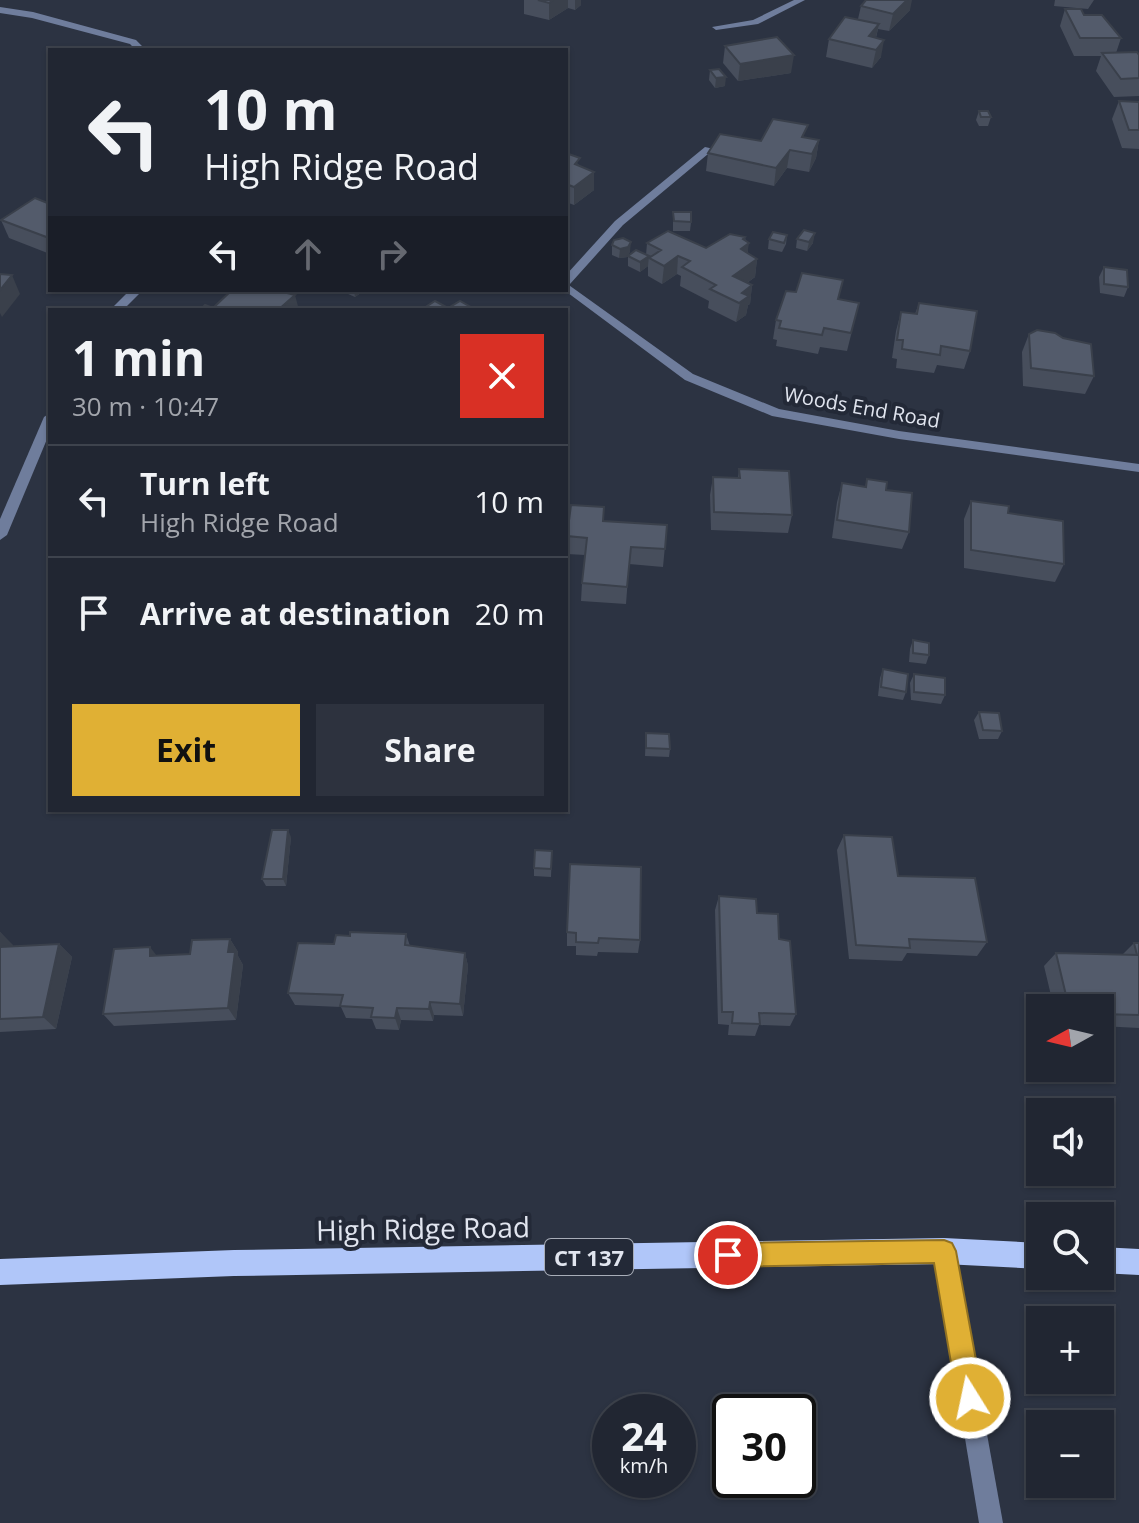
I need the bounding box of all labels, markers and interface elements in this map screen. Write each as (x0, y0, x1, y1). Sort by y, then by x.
text: 10 m (204, 70, 338, 146)
icon: left (72, 80, 176, 184)
text: High Ridge Road (204, 142, 479, 191)
icon: left (202, 232, 246, 276)
icon: ahead (286, 232, 330, 276)
icon: right (370, 232, 414, 276)
text: 1 min (72, 325, 205, 390)
button: close (460, 334, 544, 418)
street label: Woods End Road (782, 380, 942, 434)
text: 30 m · 10:47 (72, 388, 219, 424)
text: Turn left (140, 463, 270, 504)
icon: left (72, 479, 116, 523)
text: 10 m (474, 481, 544, 522)
text: High Ridge Road (140, 504, 339, 540)
icon: arrive (72, 591, 116, 635)
text: Arrive at destination (140, 593, 451, 634)
text: 20 m (475, 593, 545, 634)
button: Exit (72, 704, 300, 796)
button: Share (316, 704, 544, 796)
north arrow (1026, 994, 1114, 1082)
map controls (1026, 994, 1114, 1498)
button: sound (1026, 1098, 1114, 1186)
button: search (1026, 1202, 1114, 1290)
street label: High Ridge Road (316, 1207, 530, 1249)
pin (694, 1221, 762, 1289)
icon: arrive (706, 1233, 750, 1277)
road number: CT 137 (545, 1239, 633, 1275)
button: + (1026, 1306, 1114, 1394)
position arrow (928, 1356, 1012, 1440)
speed limit sign: 30 (712, 1394, 816, 1498)
text: 24 (621, 1408, 667, 1463)
button: − (1026, 1410, 1114, 1498)
text: km/h (620, 1452, 668, 1479)

